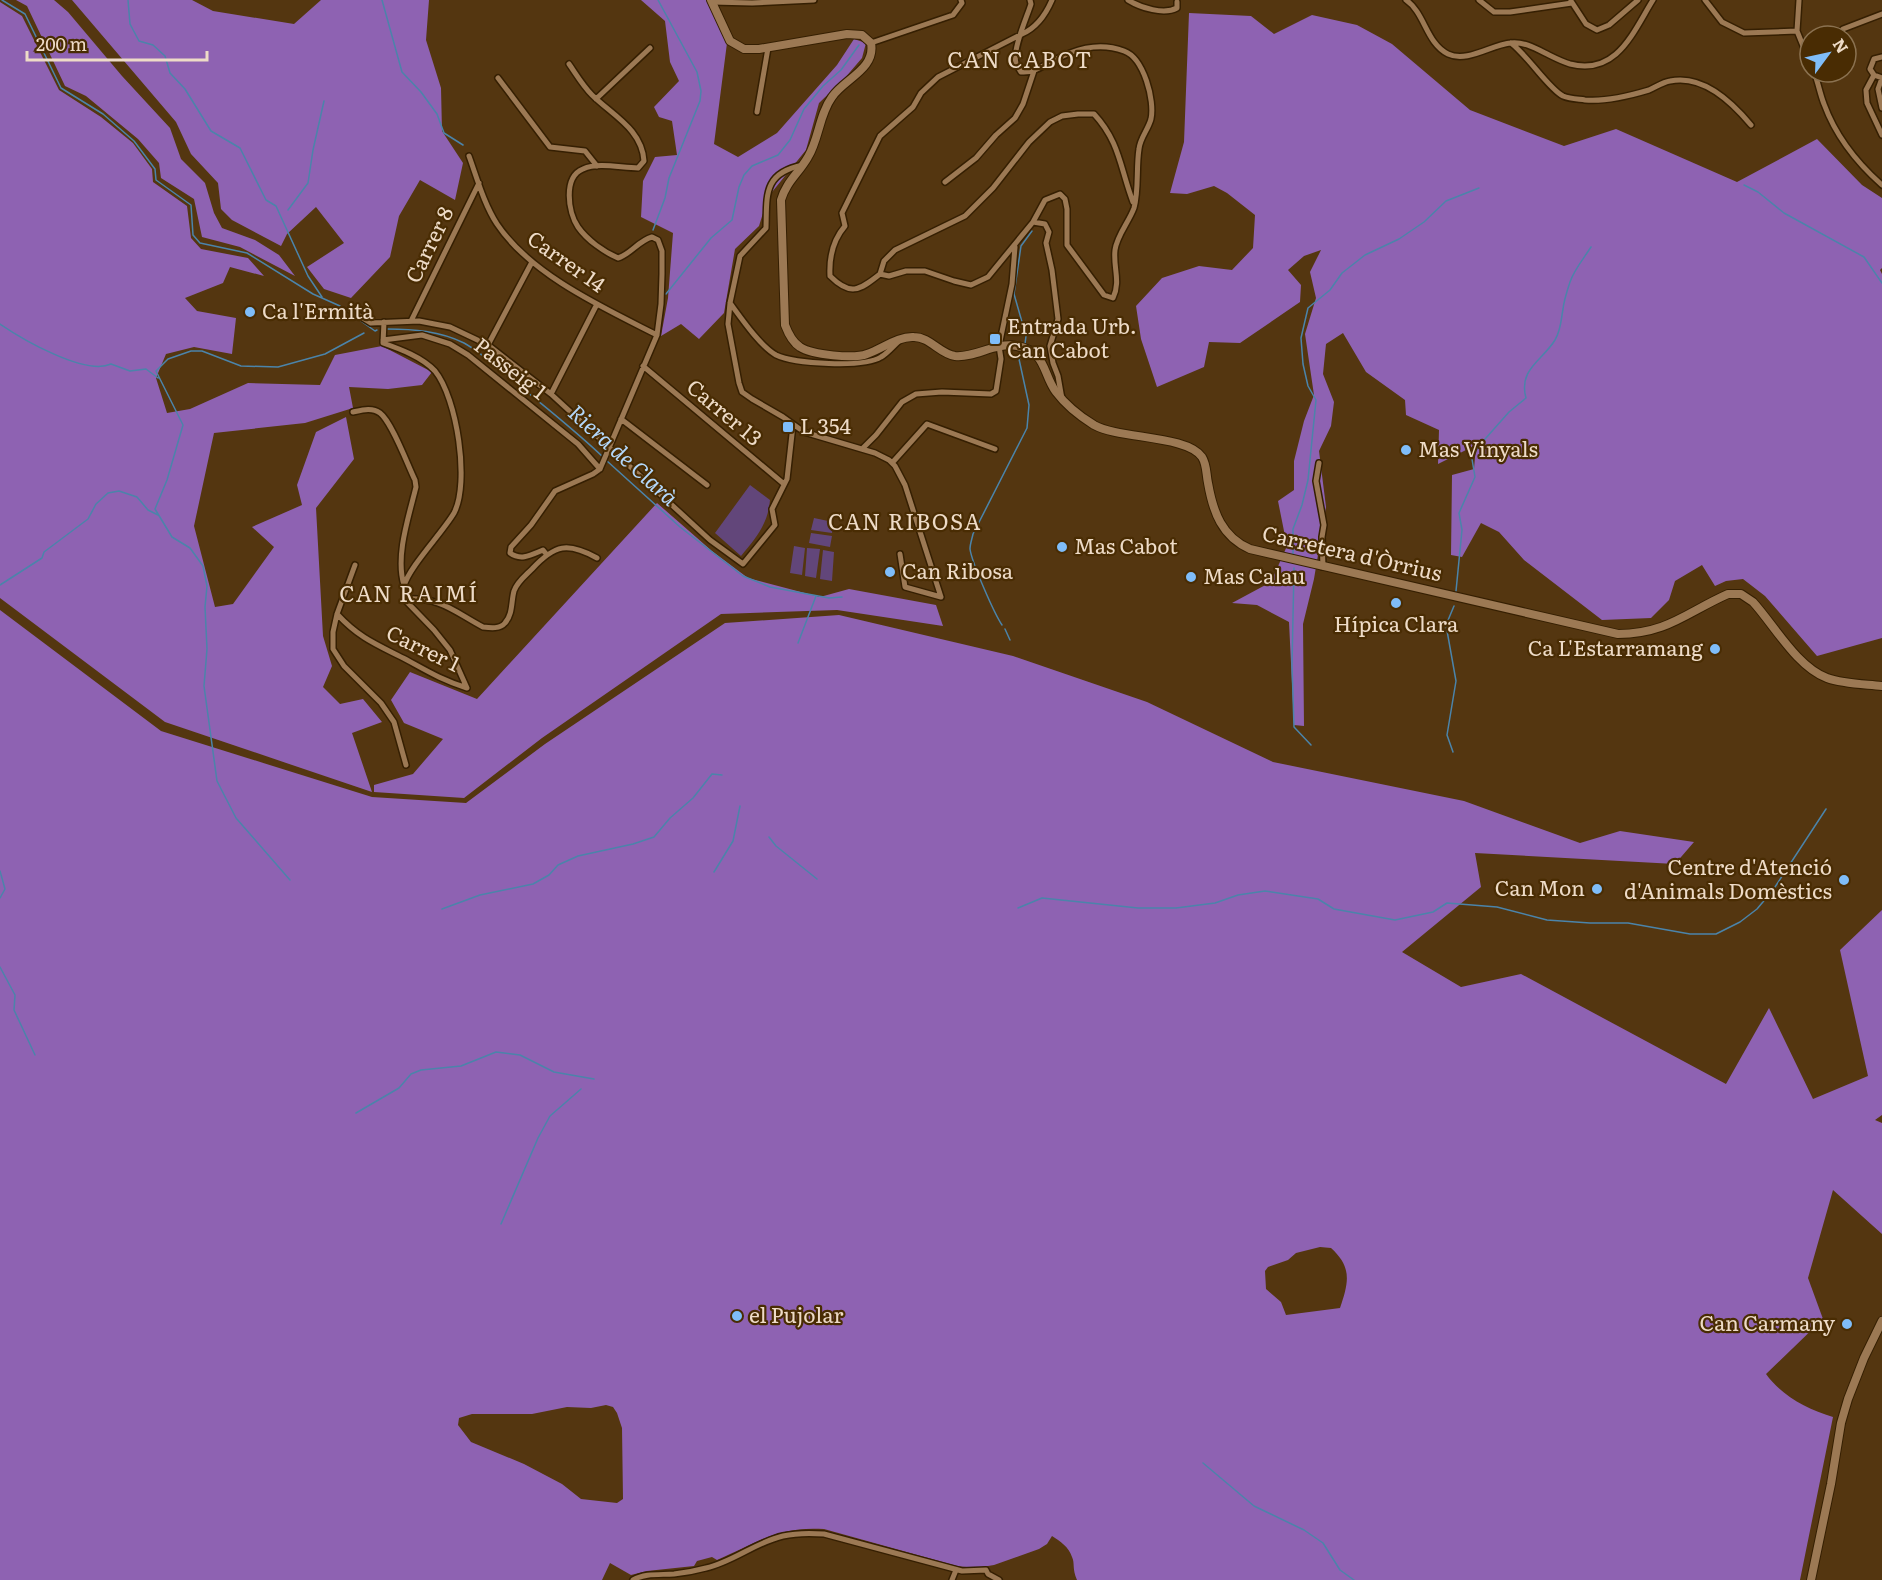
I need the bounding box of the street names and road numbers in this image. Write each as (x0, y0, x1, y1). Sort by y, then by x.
street label: Carrer 8 (396, 200, 460, 287)
street label: Carrer 14 (522, 222, 613, 299)
street label: Passeig 1 (468, 329, 555, 406)
street label: Carrer 13 (681, 370, 770, 452)
street label: Carretera d'Òrrius (1260, 516, 1445, 587)
street label: Carrer 1 (382, 616, 467, 678)

